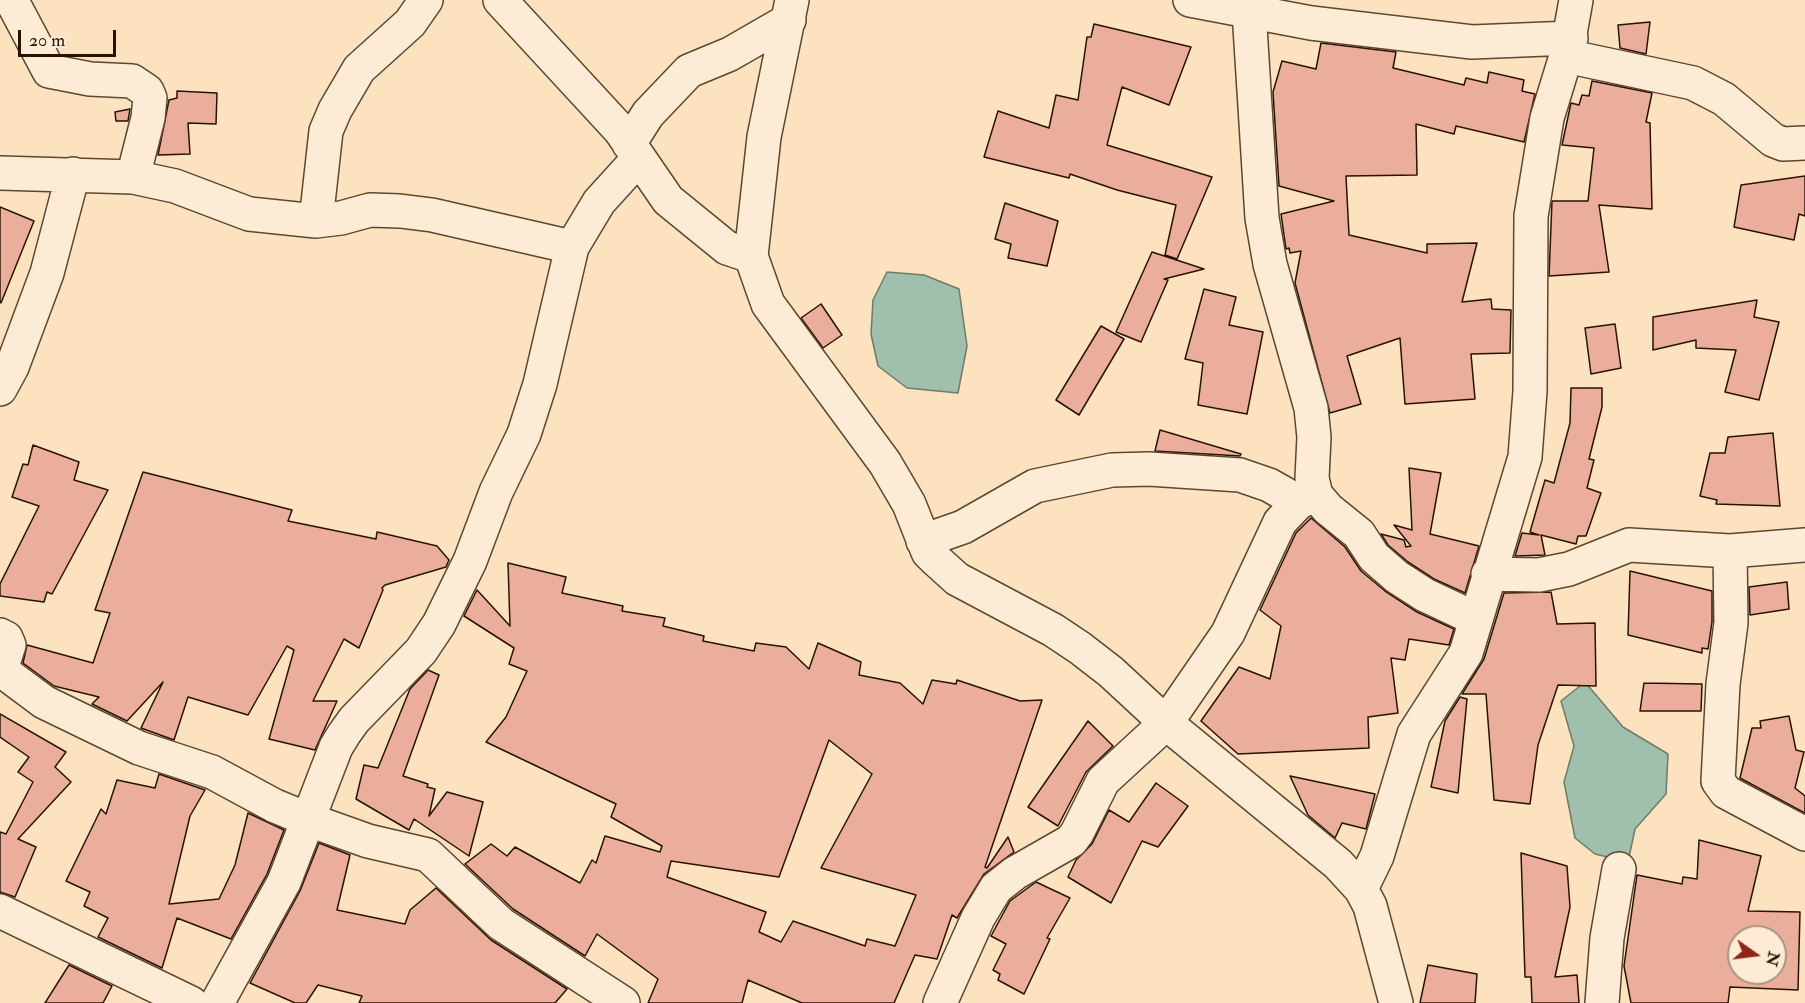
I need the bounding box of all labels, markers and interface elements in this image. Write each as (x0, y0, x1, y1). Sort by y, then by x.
scale bar (21, 18, 118, 56)
text: 20 m (29, 29, 65, 52)
north arrow (1727, 925, 1787, 985)
text: N (1761, 949, 1784, 968)

